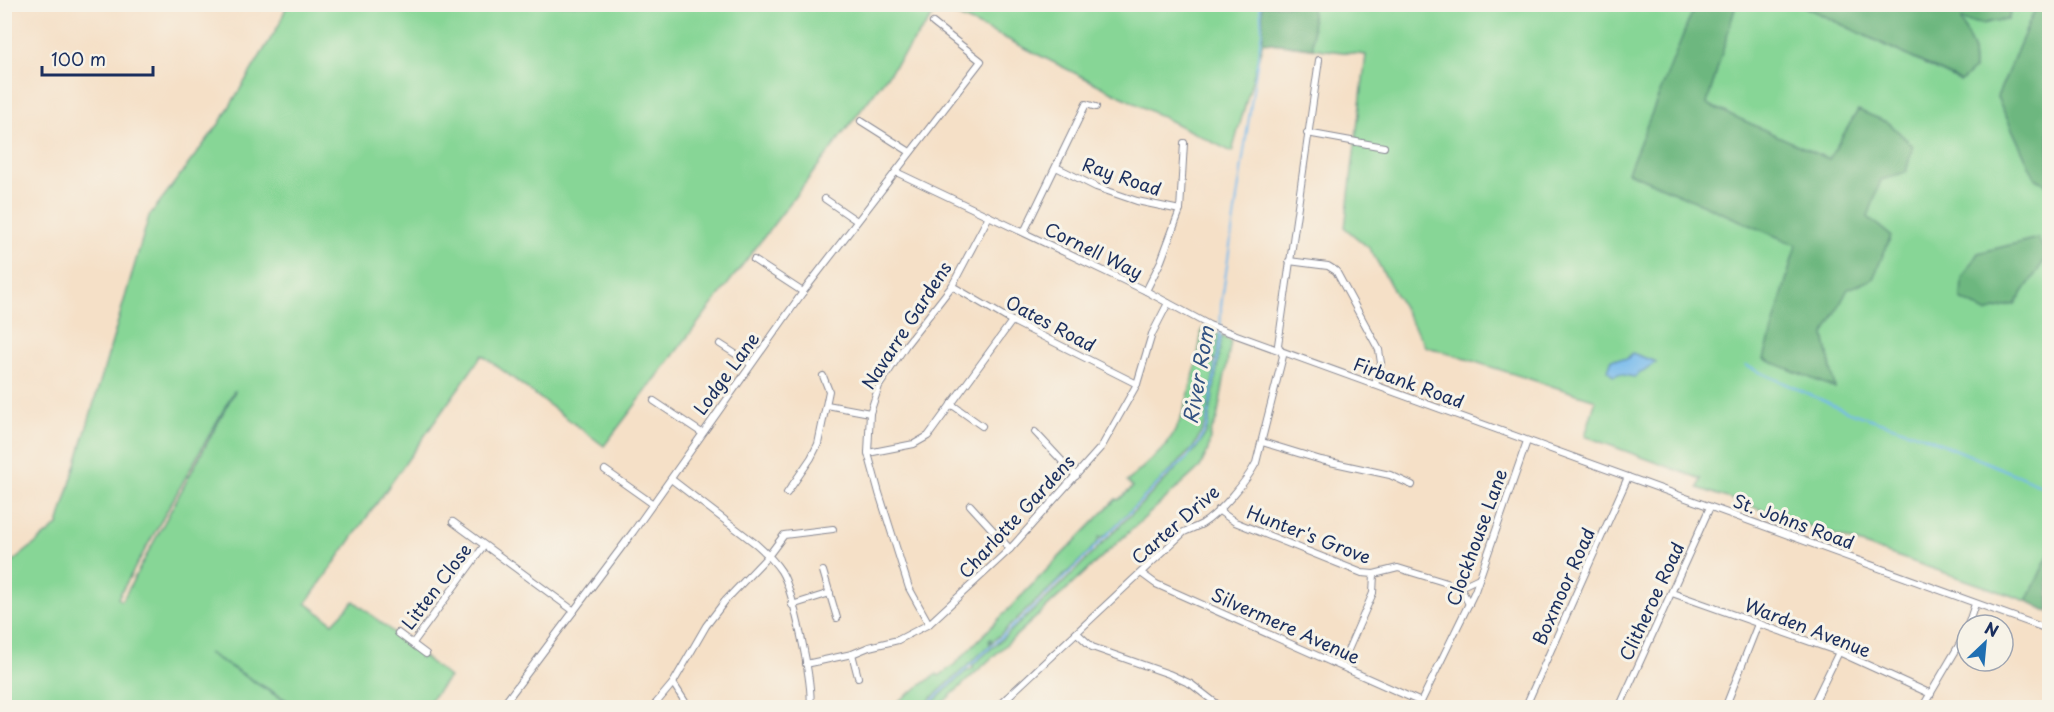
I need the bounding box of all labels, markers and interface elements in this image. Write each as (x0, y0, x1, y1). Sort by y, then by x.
scale bar (42, 39, 153, 77)
text: 100 m (51, 45, 106, 72)
street label: Ray Road (1079, 150, 1165, 202)
street label: Cornell Way (1040, 215, 1148, 285)
street label: Navarre Gardens (854, 256, 958, 394)
street label: Oates Road (1001, 288, 1101, 358)
water label: River Rom (1175, 323, 1221, 426)
street label: Lodge Lane (687, 326, 765, 420)
street label: Firbank Road (1350, 349, 1468, 415)
street label: Charlotte Gardens (952, 448, 1080, 584)
street label: Clockhouse Lane (1439, 465, 1513, 609)
street label: Carter Drive (1125, 478, 1225, 570)
street label: St. Johns Road (1730, 487, 1858, 555)
street label: Hunter's Grove (1243, 498, 1375, 570)
street label: Boxmoor Road (1525, 523, 1601, 649)
street label: Litten Close (395, 537, 477, 635)
street label: Clitheroe Road (1612, 537, 1690, 665)
street label: Silvermere Avenue (1207, 580, 1365, 670)
street label: Warden Avenue (1741, 591, 1875, 664)
north arrow (1955, 613, 2015, 673)
text: N (1981, 615, 2003, 642)

